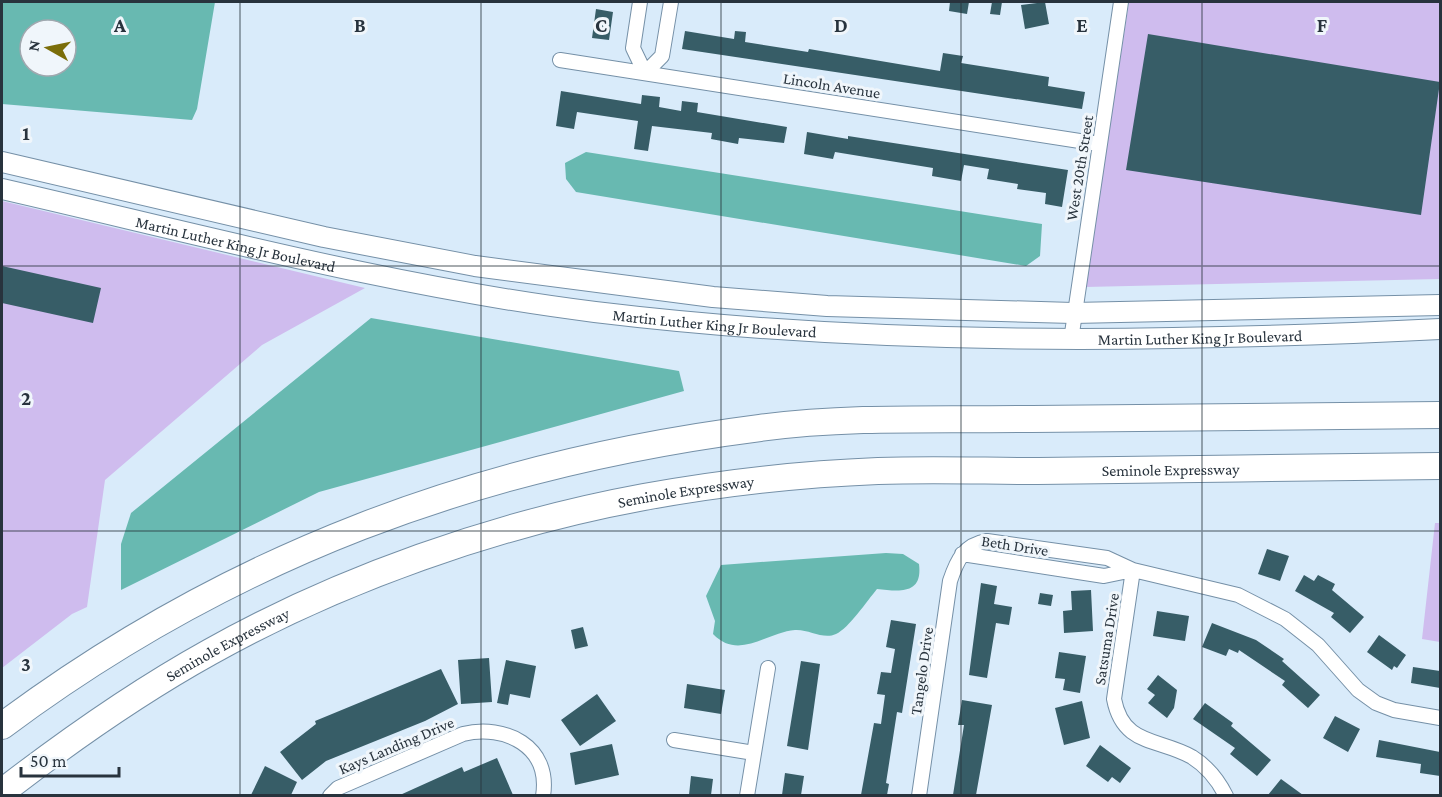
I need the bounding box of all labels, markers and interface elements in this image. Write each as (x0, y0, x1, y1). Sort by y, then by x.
text: A (113, 14, 127, 36)
text: B (354, 14, 366, 36)
text: C (595, 14, 607, 36)
text: D (834, 14, 848, 36)
text: E (1076, 14, 1088, 36)
text: F (1317, 14, 1328, 36)
north arrow (18, 18, 78, 78)
text: N (24, 39, 43, 52)
street label: Lincoln Avenue (782, 69, 882, 102)
street label: West 20th Street (1063, 113, 1096, 222)
text: 1 (22, 122, 30, 144)
street label: Martin Luther King Jr Boulevard (134, 213, 338, 275)
street label: Martin Luther King Jr Boulevard (612, 306, 817, 341)
street label: Martin Luther King Jr Boulevard (1098, 327, 1303, 348)
text: 2 (21, 387, 31, 409)
street label: Seminole Expressway (1102, 460, 1240, 479)
street label: Seminole Expressway (616, 473, 756, 511)
street label: Beth Drive (980, 532, 1050, 559)
street label: Satsuma Drive (1091, 592, 1122, 686)
street label: Seminole Expressway (163, 604, 293, 685)
street label: Tangelo Drive (907, 626, 937, 716)
text: 3 (21, 653, 31, 675)
street label: Kays Landing Drive (336, 713, 457, 778)
scale bar (21, 740, 118, 778)
text: 50 m (30, 751, 67, 771)

